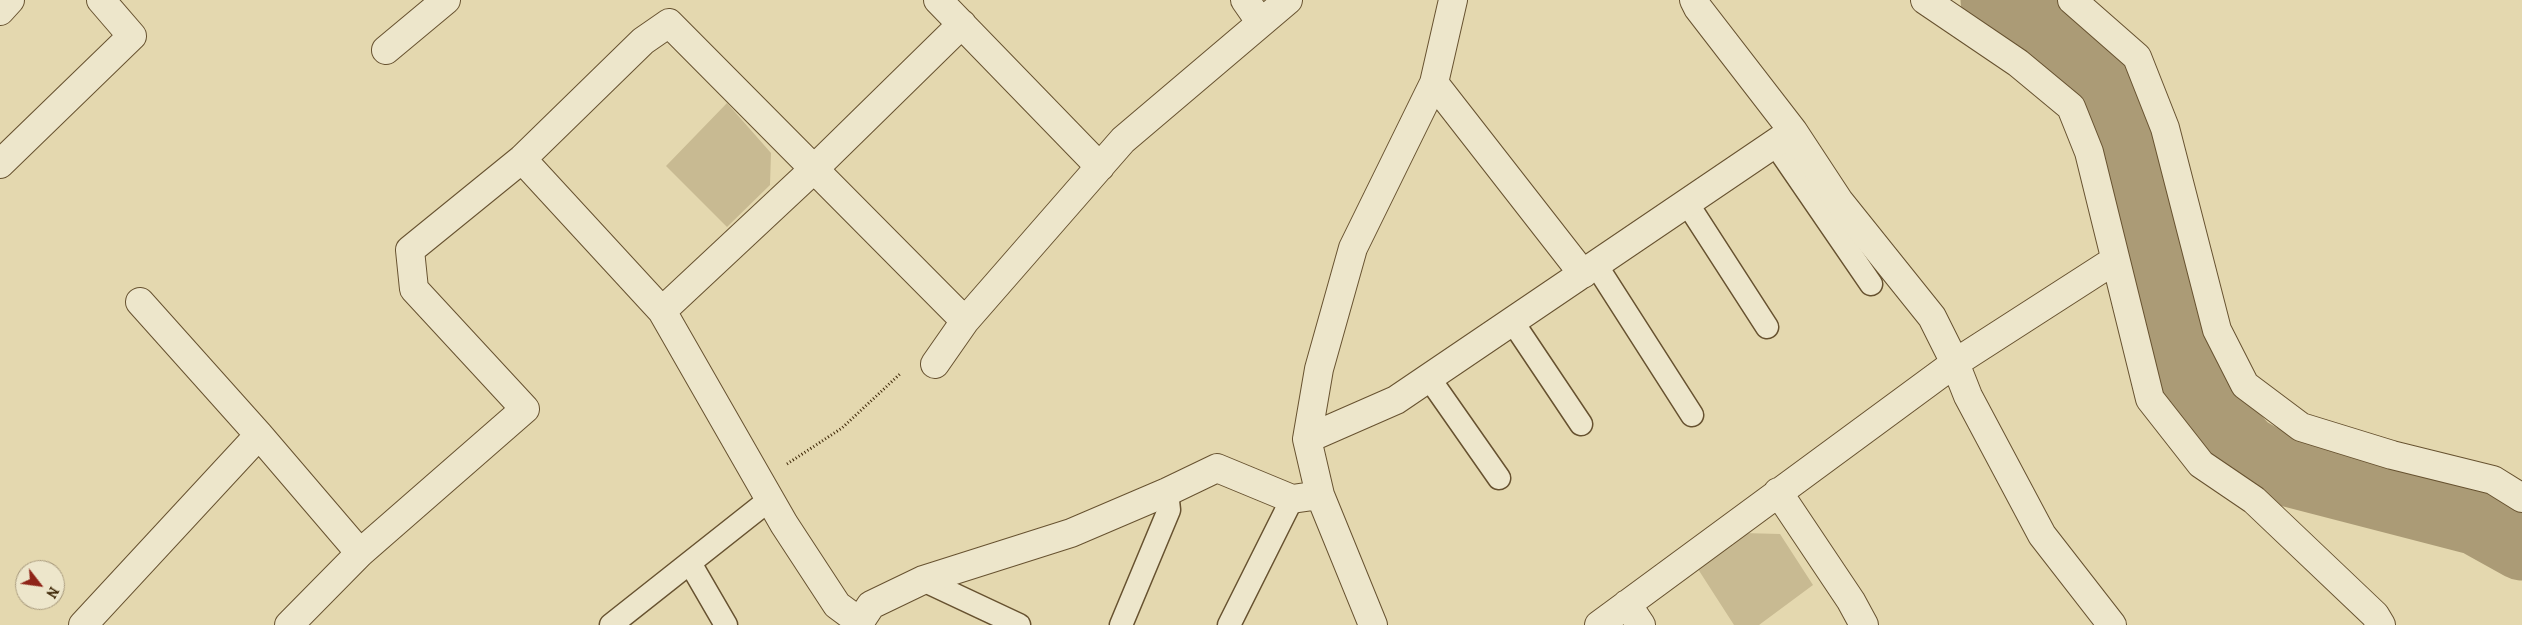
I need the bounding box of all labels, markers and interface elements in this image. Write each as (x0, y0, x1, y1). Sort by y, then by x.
north arrow (15, 560, 65, 610)
text: N (42, 583, 63, 601)

